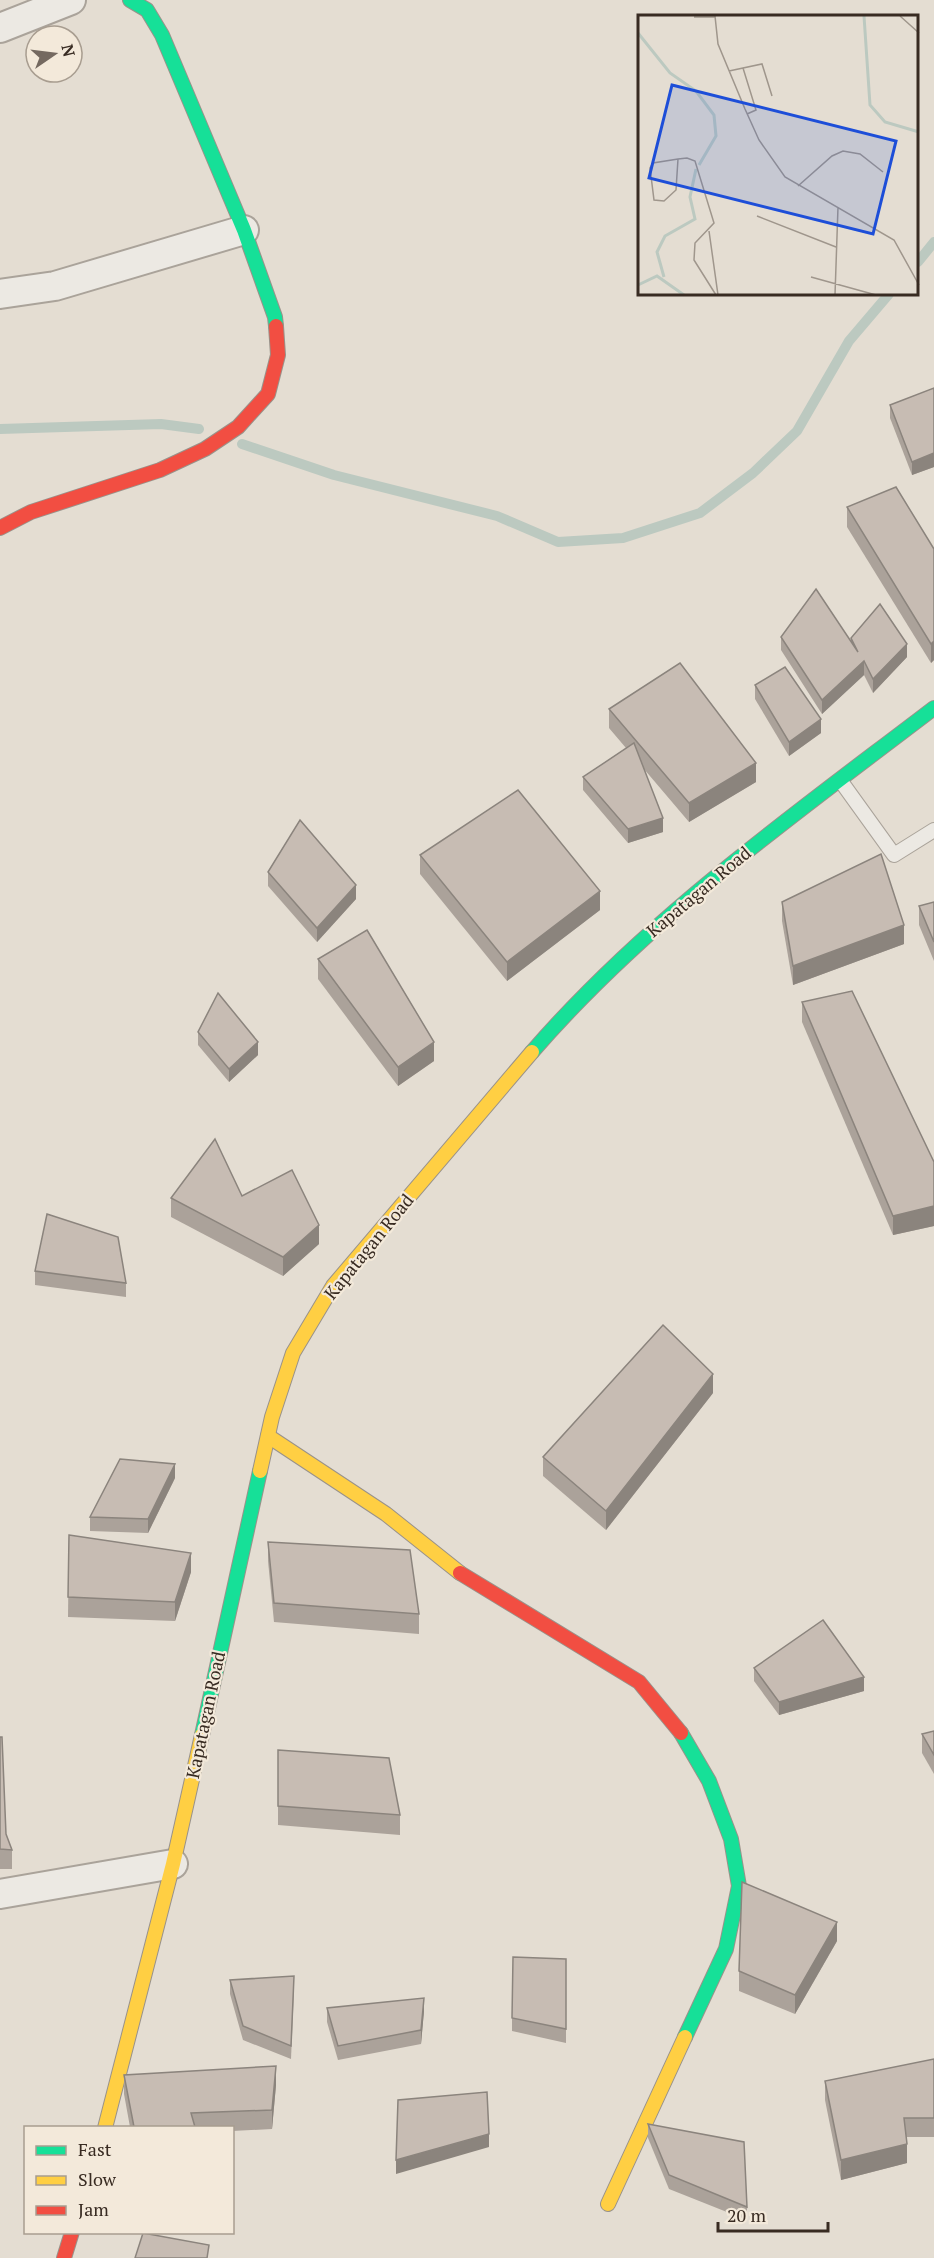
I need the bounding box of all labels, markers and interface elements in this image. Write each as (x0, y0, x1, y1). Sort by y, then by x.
inset map (638, 15, 919, 296)
north arrow (24, 24, 84, 84)
text: N (56, 42, 81, 59)
street label: Kapatagan Road (641, 840, 756, 942)
street label: Kapatagan Road (318, 1188, 418, 1304)
street label: Kapatagan Road (180, 1649, 230, 1781)
legend (24, 2126, 234, 2234)
text: Fast (78, 2137, 112, 2161)
text: Slow (78, 2167, 117, 2191)
scale bar (718, 2195, 828, 2233)
text: Jam (78, 2197, 109, 2221)
text: 20 m (727, 2203, 767, 2227)

